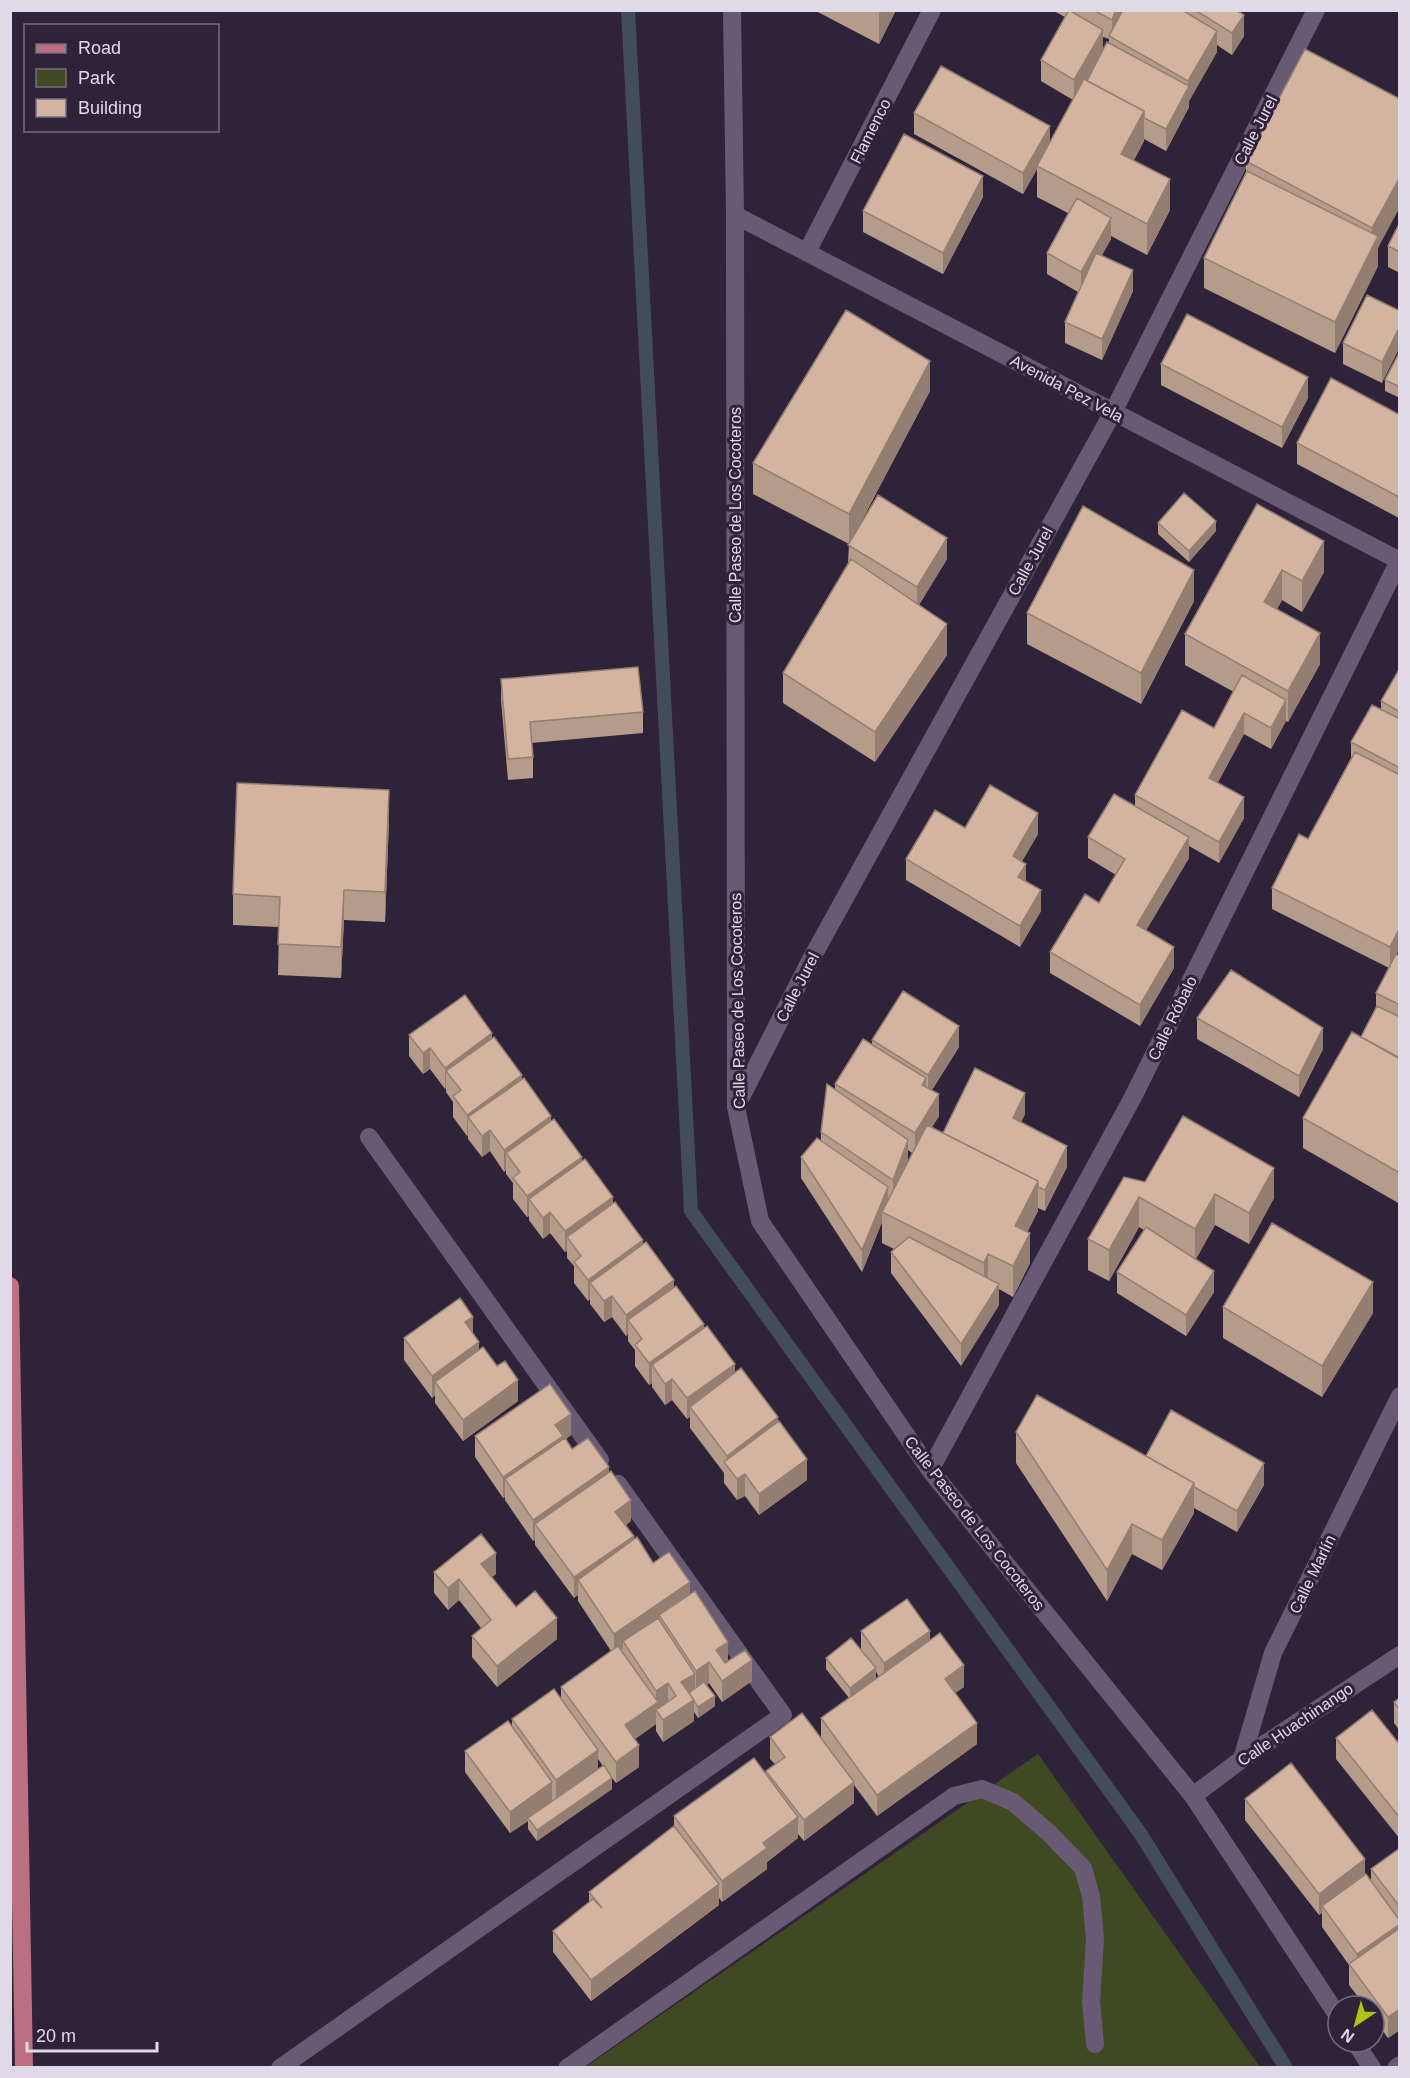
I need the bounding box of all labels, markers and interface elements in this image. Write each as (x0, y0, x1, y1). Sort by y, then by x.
legend (24, 24, 219, 132)
text: Road (78, 38, 121, 58)
text: Park (78, 68, 116, 88)
street label: Calle Jurel (1231, 93, 1280, 168)
street label: Flamenco (847, 96, 894, 166)
text: Building (78, 98, 142, 118)
street label: Avenida Pez Vela (1008, 352, 1126, 425)
street label: Calle Paseo de Los Cocoteros (727, 407, 744, 623)
street label: Calle Jurel (1005, 524, 1056, 598)
street label: Calle Paseo de Los Cocoteros (727, 893, 748, 1109)
street label: Calle Jurel (773, 950, 822, 1025)
street label: Calle Róbalo (1145, 973, 1200, 1063)
street label: Calle Paseo de Los Cocoteros (901, 1433, 1048, 1614)
street label: Calle Marlín (1286, 1532, 1339, 1616)
street label: Calle Huachinango (1234, 1680, 1356, 1769)
north arrow (1326, 1994, 1386, 2054)
scale bar (27, 2015, 158, 2053)
text: N (1338, 2025, 1357, 2046)
text: 20 m (36, 2026, 76, 2046)

